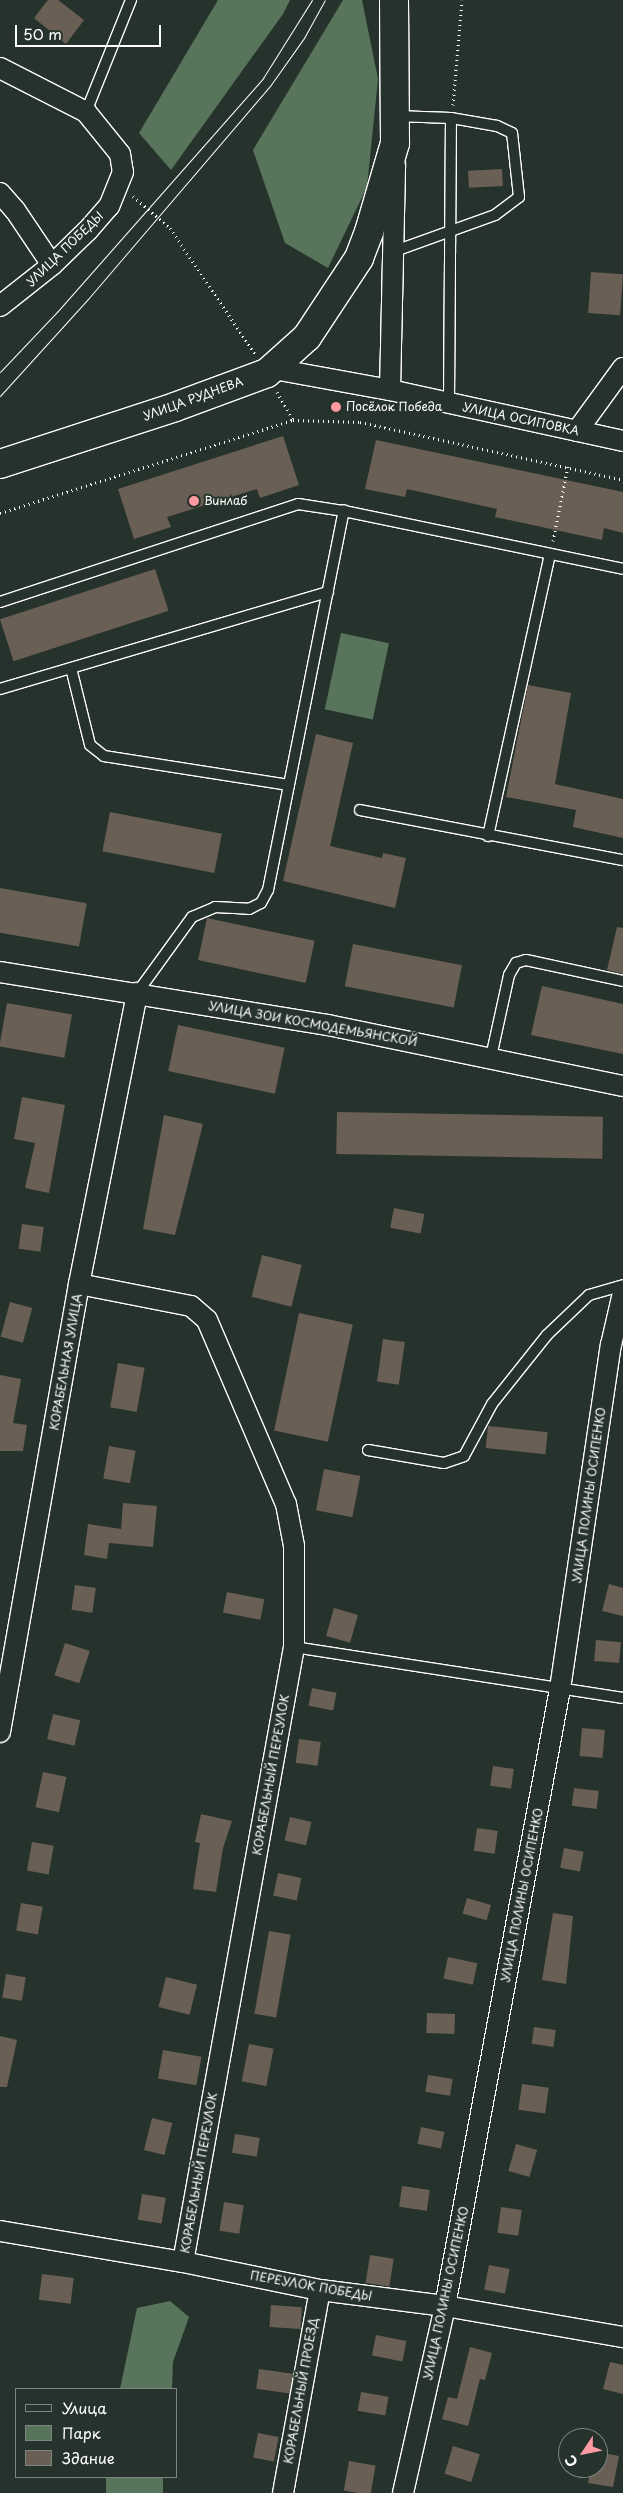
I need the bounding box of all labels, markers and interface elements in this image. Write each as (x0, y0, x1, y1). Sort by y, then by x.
scale bar (18, 15, 164, 47)
text: 50 m (23, 22, 62, 45)
street label: УЛИЦА ПОБЕДЫ (23, 208, 107, 290)
street label: УЛИЦА РУДНЕВА (141, 374, 245, 424)
place label: Посёлок Победа (346, 400, 442, 414)
street label: УЛИЦА ОСИПОВКА (461, 400, 581, 438)
marker: Посёлок Победа (330, 401, 342, 413)
place label: Винлаб (204, 494, 247, 508)
marker: Винлаб (188, 495, 200, 507)
street label: УЛИЦА ЗОИ КОСМОДЕМЬЯНСКОЙ (206, 998, 420, 1050)
street label: КОРАБЕЛЬНАЯ УЛИЦА (47, 1293, 85, 1431)
street label: УЛИЦА ПОЛИНЫ ОСИПЕНКО (569, 1405, 609, 1585)
street label: КОРАБЕЛЬНЫЙ ПЕРЕУЛОК (250, 1693, 292, 1857)
street label: УЛИЦА ПОЛИНЫ ОСИПЕНКО (498, 1806, 546, 1984)
street label: КОРАБЕЛЬНЫЙ ПЕРЕУЛОК (178, 2091, 220, 2255)
street label: УЛИЦА ПОЛИНЫ ОСИПЕНКО (420, 2204, 472, 2382)
street label: ПЕРЕУЛОК ПОБЕДЫ (249, 2268, 373, 2304)
street label: КОРАБЕЛЬНЫЙ ПРОЕЗД (281, 2317, 321, 2465)
legend (15, 2388, 178, 2478)
text: Улица (62, 2396, 107, 2419)
text: Парк (62, 2421, 101, 2444)
north arrow (558, 2428, 608, 2478)
text: Здание (62, 2446, 115, 2469)
text: С (559, 2451, 583, 2471)

